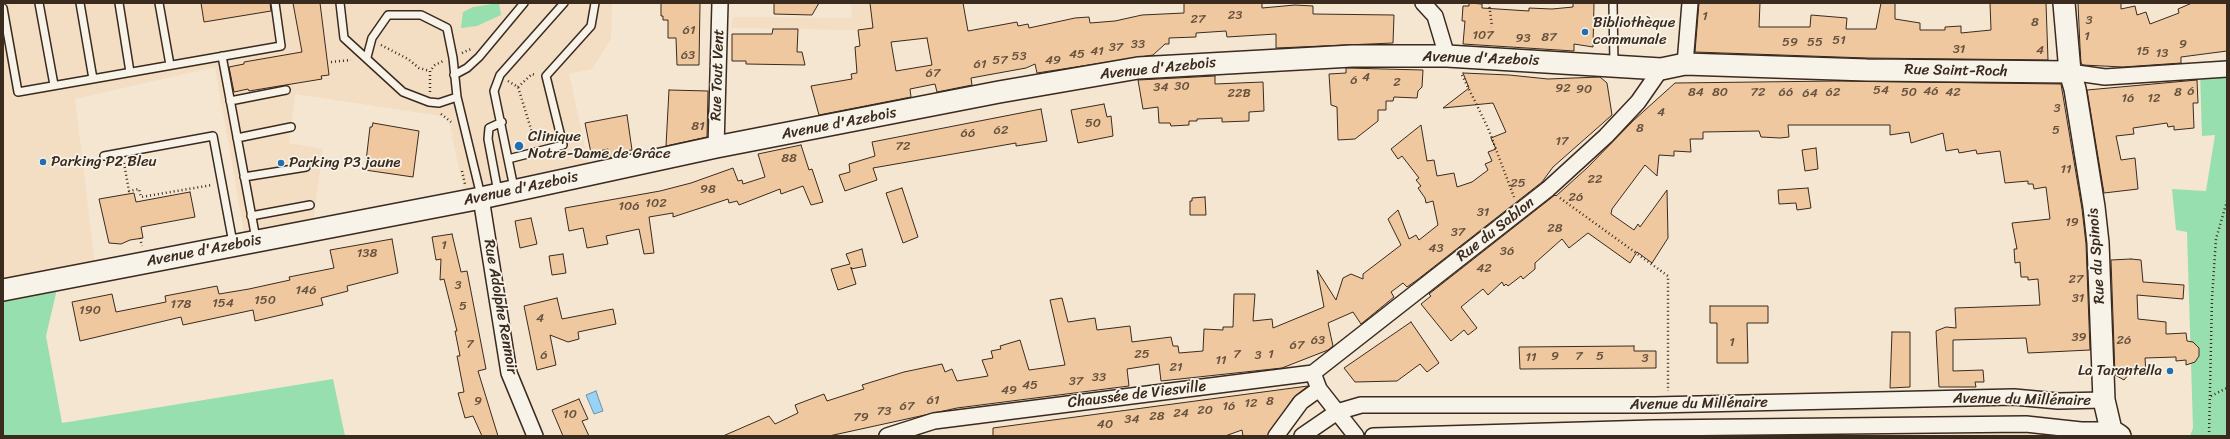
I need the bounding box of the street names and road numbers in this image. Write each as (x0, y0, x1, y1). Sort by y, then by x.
street label: Rue Tout Vent (707, 29, 729, 121)
street label: Avenue d'Azebois (1422, 48, 1540, 70)
street label: Avenue d'Azebois (1099, 54, 1217, 84)
street label: Rue Saint-Roch (1904, 61, 2008, 81)
street label: Avenue d'Azebois (780, 104, 898, 144)
street label: Avenue d'Azebois (462, 168, 580, 210)
street label: Rue du Sablon (1453, 194, 1539, 266)
street label: Rue du Spinois (2085, 207, 2109, 305)
street label: Avenue d'Azebois (145, 231, 263, 271)
street label: Rue Adolphe Rennoir (479, 238, 521, 376)
street label: Chaussée de Viesville (1067, 378, 1207, 412)
street label: Avenue du Millénaire (1953, 390, 2091, 410)
street label: Avenue du Millénaire (1630, 394, 1768, 414)

